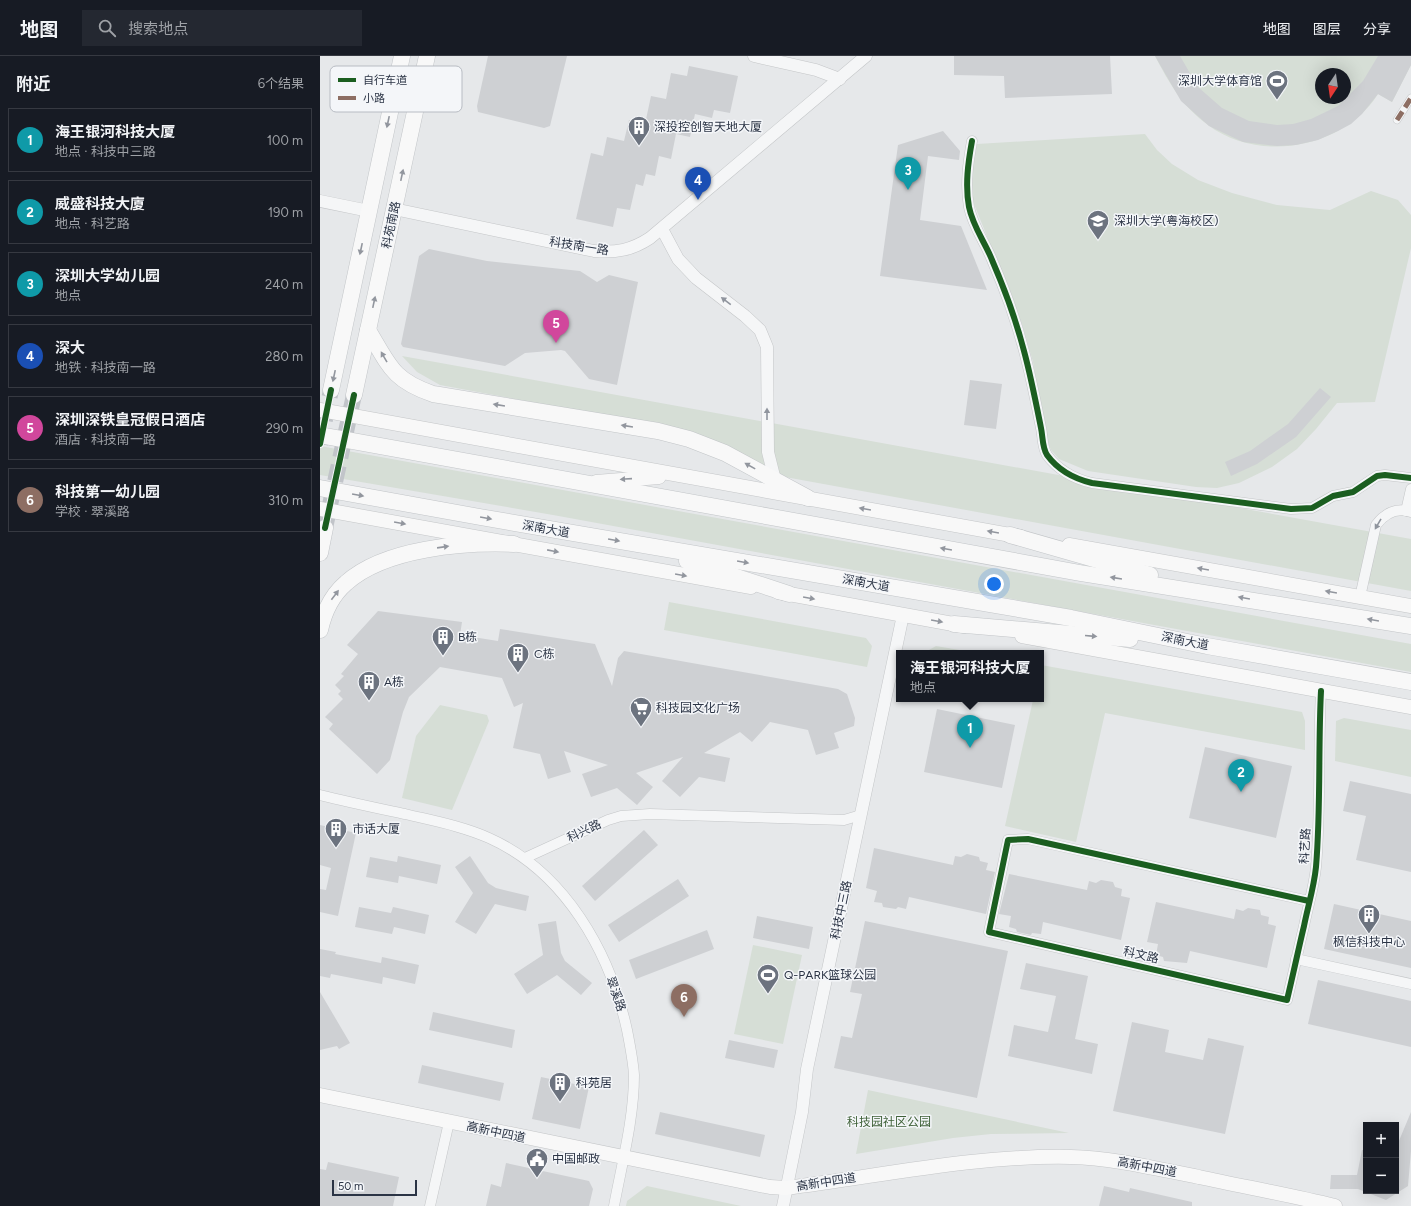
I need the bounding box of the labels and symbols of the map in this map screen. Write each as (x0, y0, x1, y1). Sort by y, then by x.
legend (330, 66, 462, 112)
sports icon: 深圳大学体育馆 (1264, 68, 1290, 101)
north arrow (1315, 68, 1351, 104)
text: 自行车道 (363, 74, 407, 87)
place label: 深圳大学体育馆 (1178, 74, 1262, 88)
text: 小路 (363, 92, 385, 105)
building icon: 深投控创智天地大厦 (626, 114, 652, 147)
one-way arrow (385, 115, 391, 128)
place label: 深投控创智天地大厦 (654, 120, 762, 134)
pin: 3 (895, 157, 921, 190)
pin: 4 (685, 167, 711, 200)
one-way arrow (399, 169, 405, 181)
street label: 科苑南路 (379, 200, 403, 250)
school or university icon: 深圳大学(粤海校区) (1085, 208, 1111, 241)
place label: 深圳大学(粤海校区) (1114, 214, 1218, 228)
street label: 科技南一路 (548, 234, 610, 258)
one-way arrow (358, 243, 364, 255)
one-way arrow (372, 296, 378, 308)
one-way arrow (721, 297, 732, 306)
pin: 5 (543, 310, 569, 343)
one-way arrow (381, 351, 388, 363)
one-way arrow (331, 370, 337, 382)
one-way arrow (492, 402, 505, 408)
one-way arrow (764, 407, 770, 420)
one-way arrow (621, 423, 633, 429)
one-way arrow (744, 463, 755, 469)
one-way arrow (620, 476, 632, 483)
one-way arrow (352, 492, 364, 498)
one-way arrow (859, 505, 871, 511)
one-way arrow (480, 516, 492, 522)
street label: 深南大道 (521, 518, 571, 540)
one-way arrow (1375, 518, 1382, 530)
one-way arrow (394, 520, 406, 526)
one-way arrow (987, 528, 999, 534)
one-way arrow (608, 537, 620, 543)
one-way arrow (437, 544, 450, 550)
one-way arrow (940, 545, 953, 551)
one-way arrow (547, 548, 559, 554)
one-way arrow (736, 559, 749, 565)
one-way arrow (1197, 566, 1209, 572)
one-way arrow (675, 572, 687, 578)
street label: 深南大道 (841, 572, 891, 594)
your location (984, 574, 1004, 594)
one-way arrow (1110, 575, 1122, 581)
one-way arrow (331, 589, 340, 600)
one-way arrow (1325, 589, 1337, 595)
one-way arrow (802, 595, 815, 601)
one-way arrow (1238, 595, 1250, 601)
one-way arrow (1366, 617, 1379, 623)
one-way arrow (930, 618, 943, 624)
building icon: B栋 (430, 624, 456, 657)
place label: B栋 (458, 630, 477, 644)
street label: 深南大道 (1160, 630, 1210, 652)
one-way arrow (1085, 632, 1097, 639)
building icon: C栋 (505, 641, 531, 674)
place label: C栋 (534, 647, 555, 661)
building icon: A栋 (356, 669, 382, 702)
place label: A栋 (384, 675, 404, 689)
supermarket icon: 科技园文化广场 (628, 695, 654, 728)
place label: 科技园文化广场 (656, 701, 740, 715)
pin: 1 (957, 715, 983, 748)
pin: 2 (1228, 759, 1254, 792)
building icon: 市话大厦 (323, 816, 349, 849)
street label: 科兴路 (565, 817, 603, 845)
place label: 市话大厦 (352, 822, 400, 836)
street label: 科艺路 (1297, 828, 1313, 864)
street label: 科技中三路 (828, 879, 854, 941)
building icon: 枫信科技中心 (1356, 902, 1382, 935)
place label: 枫信科技中心 (1333, 935, 1405, 949)
street label: 科文路 (1122, 944, 1160, 966)
sports icon: Q-PARK篮球公园 (755, 962, 781, 995)
place label: Q-PARK篮球公园 (784, 968, 876, 982)
street label: 翠溪路 (604, 975, 628, 1013)
pin: 6 (671, 984, 697, 1017)
building icon: 科苑居 (547, 1070, 573, 1103)
place label: 科苑居 (576, 1076, 612, 1090)
park label: 科技园社区公园 (847, 1115, 931, 1129)
street label: 高新中四道 (465, 1119, 527, 1145)
public building icon: 中国邮政 (524, 1146, 550, 1179)
place label: 中国邮政 (552, 1152, 600, 1166)
street label: 高新中四道 (1116, 1154, 1178, 1180)
street label: 高新中四道 (795, 1170, 857, 1194)
scale bar (332, 1178, 417, 1197)

